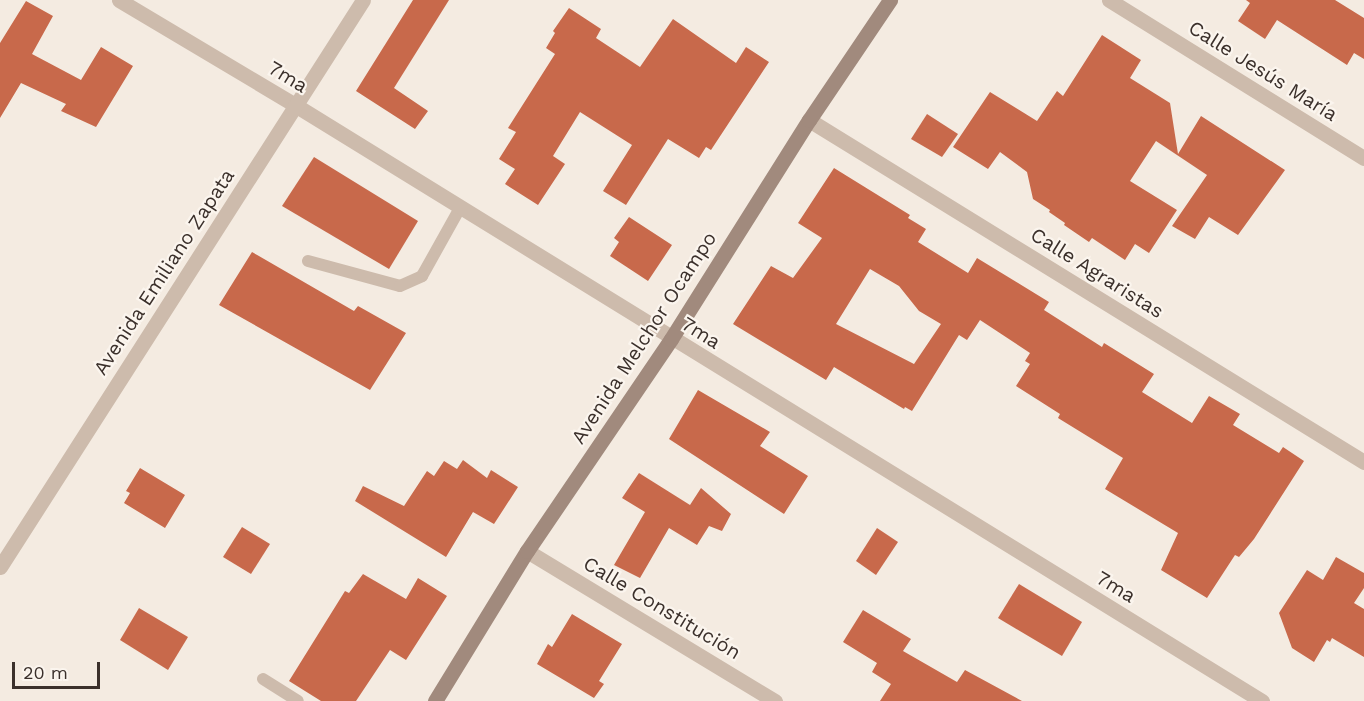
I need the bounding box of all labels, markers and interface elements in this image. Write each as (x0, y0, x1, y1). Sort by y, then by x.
street label: Calle Jesús María (1184, 15, 1342, 127)
street label: 7ma (264, 56, 312, 98)
street label: Avenida Emiliano Zapata (88, 164, 240, 380)
street label: Calle Agraristas (1026, 222, 1168, 324)
street label: Avenida Melchor Ocampo (566, 227, 722, 449)
street label: 7ma (677, 312, 725, 354)
street label: Calle Constitución (579, 551, 745, 665)
street label: 7ma (1092, 566, 1140, 608)
scale bar (15, 650, 104, 688)
text: 20 m (23, 662, 68, 683)

